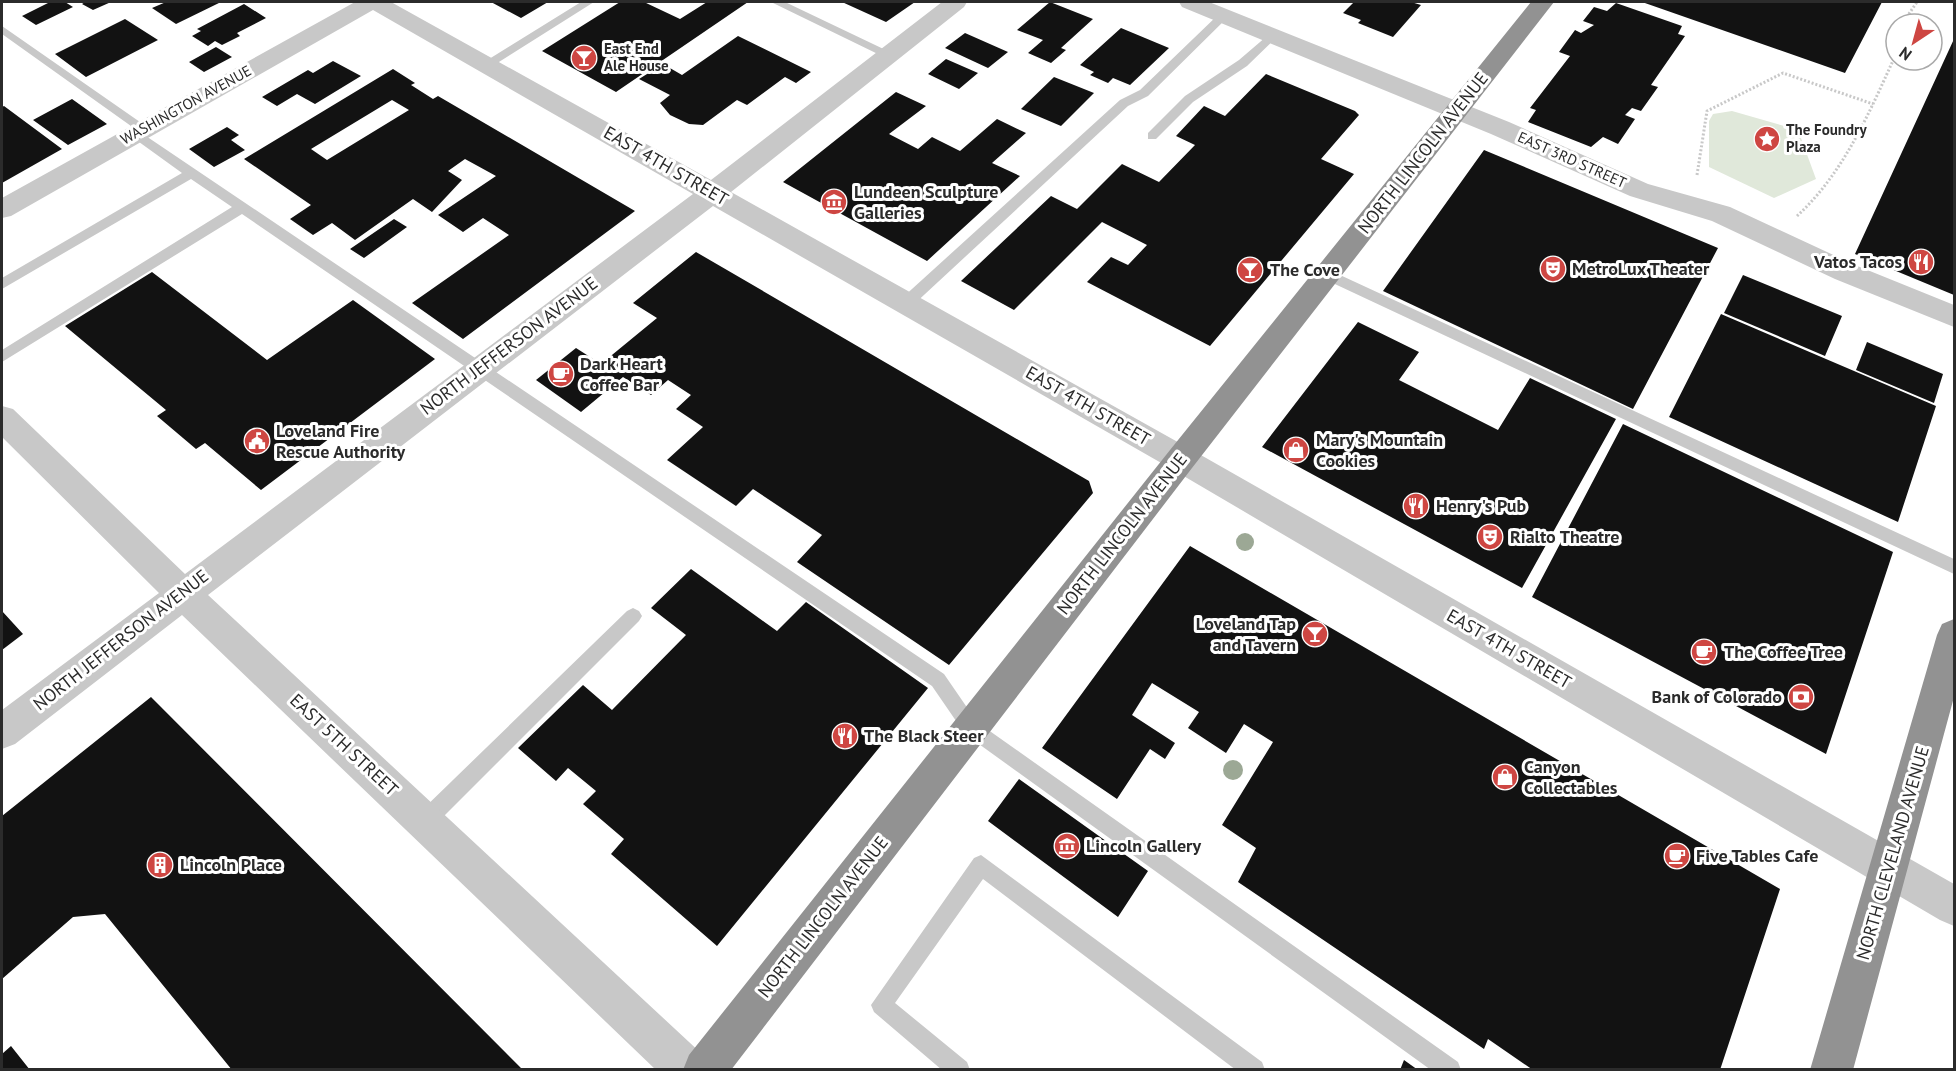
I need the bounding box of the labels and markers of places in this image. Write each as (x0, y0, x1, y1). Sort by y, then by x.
place label: East End Ale House (604, 39, 669, 75)
bar icon: East End Ale House (569, 43, 599, 73)
place label: The Foundry Plaza (1786, 120, 1867, 156)
place icon: The Foundry Plaza (1752, 124, 1782, 154)
place label: Lundeen Sculpture Galleries (854, 180, 998, 224)
museum icon: Lundeen Sculpture Galleries (819, 187, 849, 217)
restaurant icon: Vatos Tacos (1906, 247, 1936, 277)
place label: Vatos Tacos (1813, 250, 1902, 273)
theatre icon: MetroLux Theater (1538, 254, 1568, 284)
bar icon: The Cove (1235, 255, 1265, 285)
place label: MetroLux Theater (1572, 257, 1710, 280)
place label: The Cove (1270, 258, 1340, 281)
place label: Dark Heart Coffee Bar (580, 352, 663, 396)
cafe icon: Dark Heart Coffee Bar (546, 359, 576, 389)
place label: Loveland Fire Rescue Authority (276, 419, 406, 463)
public building icon: Loveland Fire Rescue Authority (242, 426, 272, 456)
place label: Mary's Mountain Cookies (1316, 428, 1443, 472)
shop icon: Mary's Mountain Cookies (1281, 435, 1311, 465)
restaurant icon: Henry's Pub (1401, 491, 1431, 521)
place label: Henry's Pub (1436, 494, 1526, 517)
theatre icon: Rialto Theatre (1475, 522, 1505, 552)
place label: Rialto Theatre (1510, 525, 1620, 548)
place label: Loveland Tap and Tavern (1196, 612, 1296, 656)
bar icon: Loveland Tap and Tavern (1300, 619, 1330, 649)
cafe icon: The Coffee Tree (1689, 637, 1719, 667)
place label: The Coffee Tree (1724, 640, 1843, 663)
bank icon: Bank of Colorado (1786, 682, 1816, 712)
place label: Bank of Colorado (1652, 685, 1782, 708)
restaurant icon: The Black Steer (830, 721, 860, 751)
place label: The Black Steer (864, 724, 984, 747)
place label: Canyon Collectables (1524, 755, 1618, 799)
shop icon: Canyon Collectables (1490, 762, 1520, 792)
museum icon: Lincoln Gallery (1052, 831, 1082, 861)
place label: Lincoln Gallery (1086, 834, 1201, 857)
cafe icon: Five Tables Cafe (1662, 841, 1692, 871)
place label: Five Tables Cafe (1696, 844, 1818, 867)
building icon: Lincoln Place (145, 850, 175, 880)
place label: Lincoln Place (180, 853, 282, 876)

